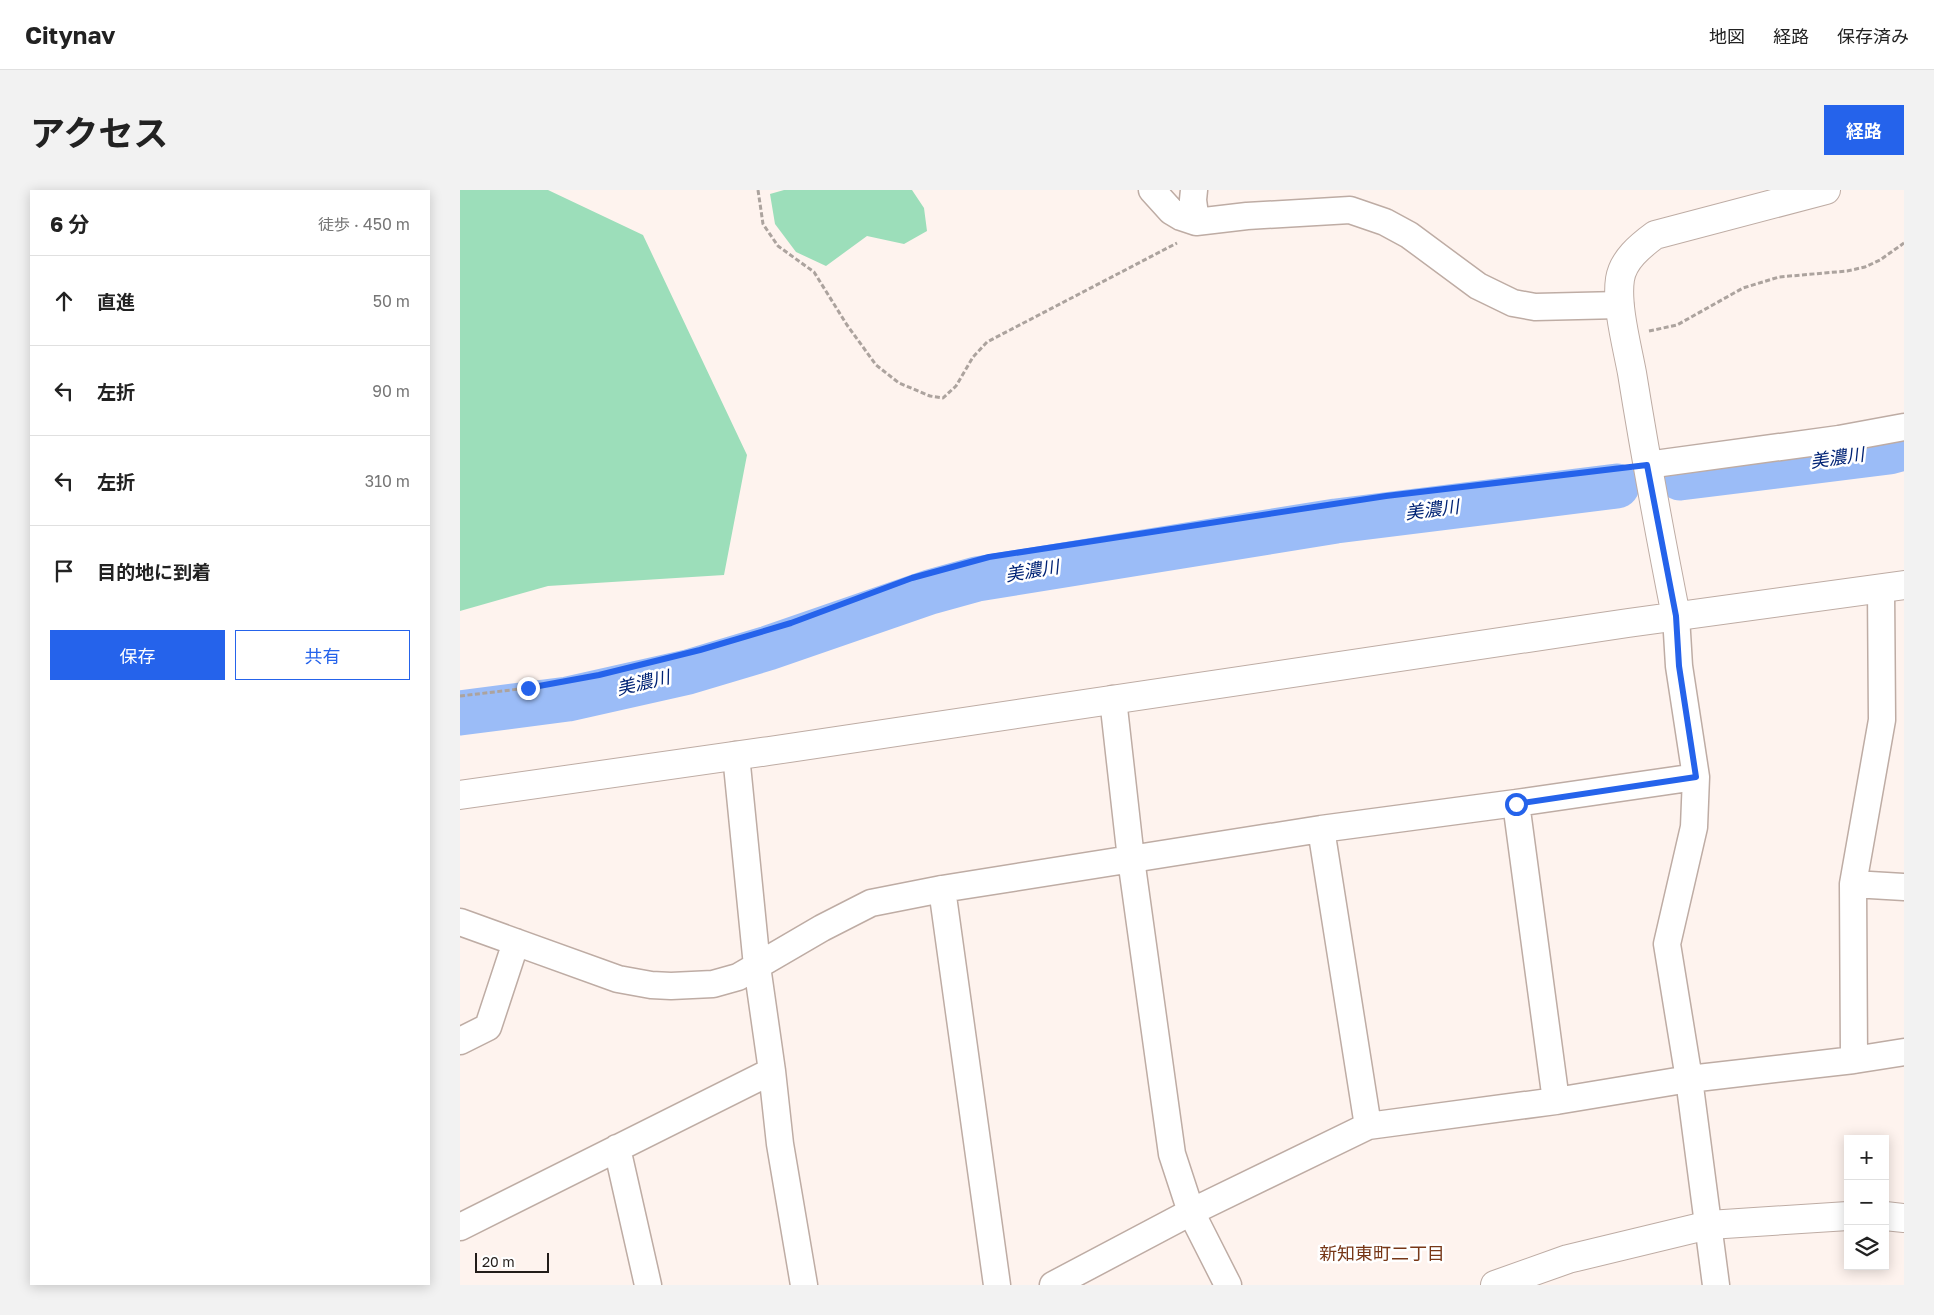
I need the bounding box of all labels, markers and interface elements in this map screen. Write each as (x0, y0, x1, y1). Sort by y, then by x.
text: Citynav (25, 20, 115, 49)
text: 地図 (1709, 25, 1745, 47)
text: 経路 (1773, 25, 1809, 47)
text: 保存済み (1837, 25, 1909, 47)
button: 経路 (1824, 105, 1904, 155)
text: アクセス (30, 112, 168, 154)
text: 6 分 (50, 211, 90, 237)
text: 徒歩 · 450 m (318, 214, 410, 234)
icon: ahead (50, 287, 78, 315)
text: 直進 (97, 290, 135, 313)
text: 50 m (373, 291, 410, 311)
icon: left (50, 377, 78, 405)
text: 左折 (97, 380, 135, 403)
text: 90 m (372, 381, 410, 401)
water label: 美濃川 (1809, 442, 1867, 472)
icon: left (50, 467, 78, 495)
text: 左折 (97, 470, 135, 493)
text: 310 m (365, 471, 410, 491)
water label: 美濃川 (1404, 495, 1462, 523)
water label: 美濃川 (1004, 555, 1062, 585)
icon: arrive (50, 557, 78, 585)
text: 目的地に到着 (97, 560, 211, 583)
button: 保存 (50, 630, 225, 680)
button: 共有 (235, 630, 410, 680)
water label: 美濃川 (614, 665, 674, 699)
route end (517, 677, 540, 700)
route start (1505, 793, 1528, 816)
map controls (1844, 1135, 1889, 1270)
button: + (1844, 1135, 1889, 1180)
button: − (1844, 1180, 1889, 1225)
button: layers (1844, 1225, 1889, 1270)
district label: 新知東町二丁目 (1319, 1242, 1445, 1264)
scale bar (475, 1250, 549, 1273)
text: 20 m (482, 1253, 515, 1270)

